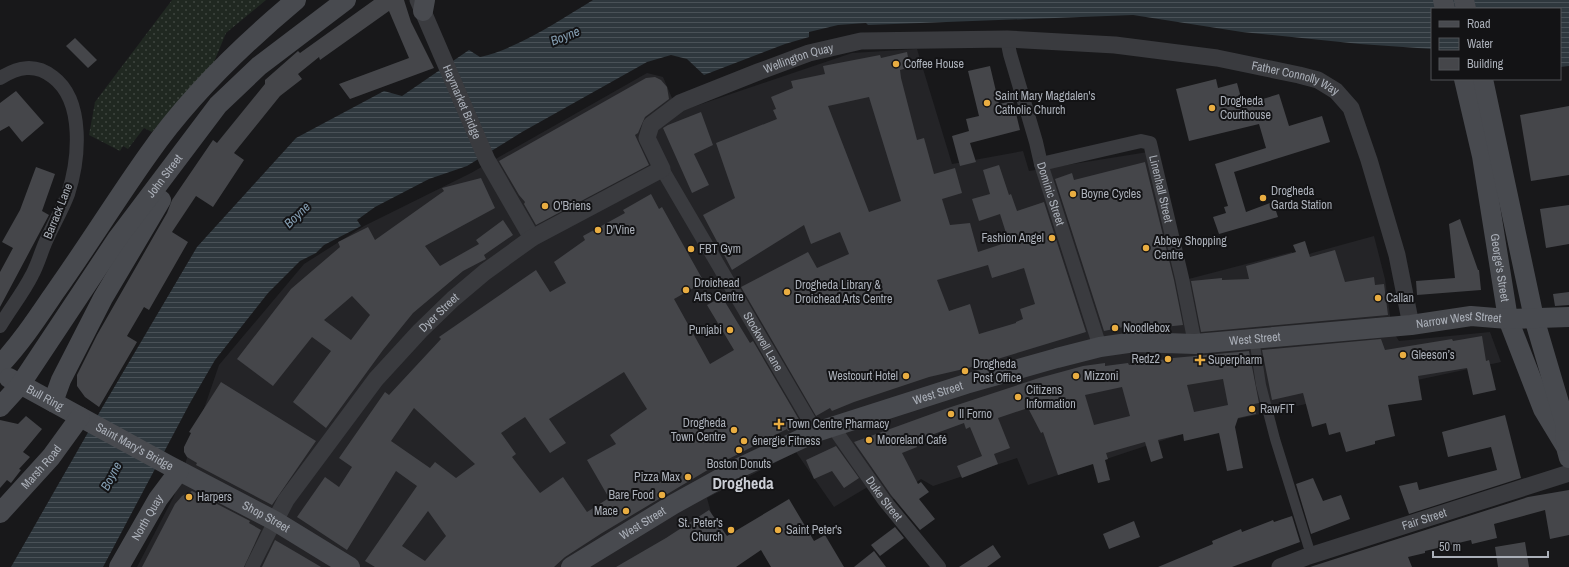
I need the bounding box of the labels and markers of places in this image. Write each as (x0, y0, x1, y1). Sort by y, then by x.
place label: Coffee House (904, 56, 964, 72)
marker: Coffee House (891, 59, 901, 69)
place label: Saint Mary Magdalen's Catholic Church (995, 88, 1095, 118)
place label: Drogheda Courthouse (1220, 93, 1271, 123)
marker: Saint Mary Magdalen's Catholic Church (982, 98, 992, 108)
marker: Drogheda Courthouse (1207, 103, 1217, 113)
place label: Drogheda Garda Station (1271, 183, 1332, 213)
place label: Boyne Cycles (1081, 186, 1141, 202)
marker: Boyne Cycles (1068, 189, 1078, 199)
marker: Drogheda Garda Station (1258, 193, 1268, 203)
place label: O'Briens (553, 198, 591, 214)
marker: O'Briens (540, 201, 550, 211)
place label: D'Vine (606, 222, 635, 238)
marker: D'Vine (593, 225, 603, 235)
place label: Fashion Angel (982, 230, 1044, 246)
marker: Fashion Angel (1047, 233, 1057, 243)
place label: Abbey Shopping Centre (1153, 233, 1227, 263)
place label: FBT Gym (699, 241, 741, 257)
marker: Abbey Shopping Centre (1141, 243, 1151, 253)
marker: FBT Gym (686, 244, 696, 254)
place label: Droichead Arts Centre (693, 275, 744, 305)
place label: Drogheda Library & Droichead Arts Centre (795, 277, 892, 307)
marker: Droichead Arts Centre (681, 285, 691, 295)
marker: Drogheda Library & Droichead Arts Centre (782, 287, 792, 297)
place label: Callan (1386, 290, 1414, 306)
marker: Callan (1373, 293, 1383, 303)
place label: Noodlebox (1123, 320, 1170, 336)
place label: Punjabi (689, 322, 722, 338)
marker: Noodlebox (1110, 323, 1120, 333)
marker: Punjabi (725, 325, 735, 335)
place label: Gleeson’s (1411, 347, 1455, 363)
marker: Gleeson’s (1398, 350, 1408, 360)
place label: Redz2 (1132, 351, 1160, 367)
place label: Superpharm (1208, 352, 1262, 368)
marker: Redz2 (1163, 354, 1173, 364)
marker: Superpharm (1195, 355, 1205, 365)
place label: Drogheda Post Office (973, 356, 1022, 386)
marker: Drogheda Post Office (960, 366, 970, 376)
place label: Westcourt Hotel (828, 368, 898, 384)
place label: Mizzoni (1084, 368, 1118, 384)
marker: Westcourt Hotel (901, 371, 911, 381)
marker: Mizzoni (1071, 371, 1081, 381)
place label: Citizens Information (1026, 382, 1076, 412)
marker: Citizens Information (1013, 392, 1023, 402)
place label: RawFIT (1260, 401, 1294, 417)
marker: RawFIT (1247, 404, 1257, 414)
place label: Il Forno (959, 406, 992, 422)
marker: Il Forno (946, 409, 956, 419)
place label: Drogheda Town Centre (671, 415, 727, 445)
place label: Town Centre Pharmacy (787, 416, 889, 432)
marker: Town Centre Pharmacy (774, 419, 784, 429)
marker: Drogheda Town Centre (729, 425, 739, 435)
place label: Mooreland Café (877, 432, 947, 448)
place label: énergie Fitness (752, 433, 820, 449)
marker: Mooreland Café (864, 435, 874, 445)
marker: énergie Fitness (739, 436, 749, 446)
marker: Boston Donuts (734, 445, 744, 455)
place label: Boston Donuts (707, 456, 771, 472)
place label: Pizza Max (634, 469, 680, 485)
marker: Pizza Max (683, 472, 693, 482)
place label: Bare Food (609, 487, 654, 503)
place label: Harpers (197, 489, 232, 505)
marker: Bare Food (657, 490, 667, 500)
marker: Harpers (184, 492, 194, 502)
place label: Mace (594, 503, 618, 519)
marker: Mace (621, 506, 631, 516)
place label: St. Peter's Church (678, 515, 723, 545)
place label: Saint Peter's (786, 522, 842, 538)
marker: St. Peter's Church (726, 525, 736, 535)
marker: Saint Peter's (773, 525, 783, 535)

